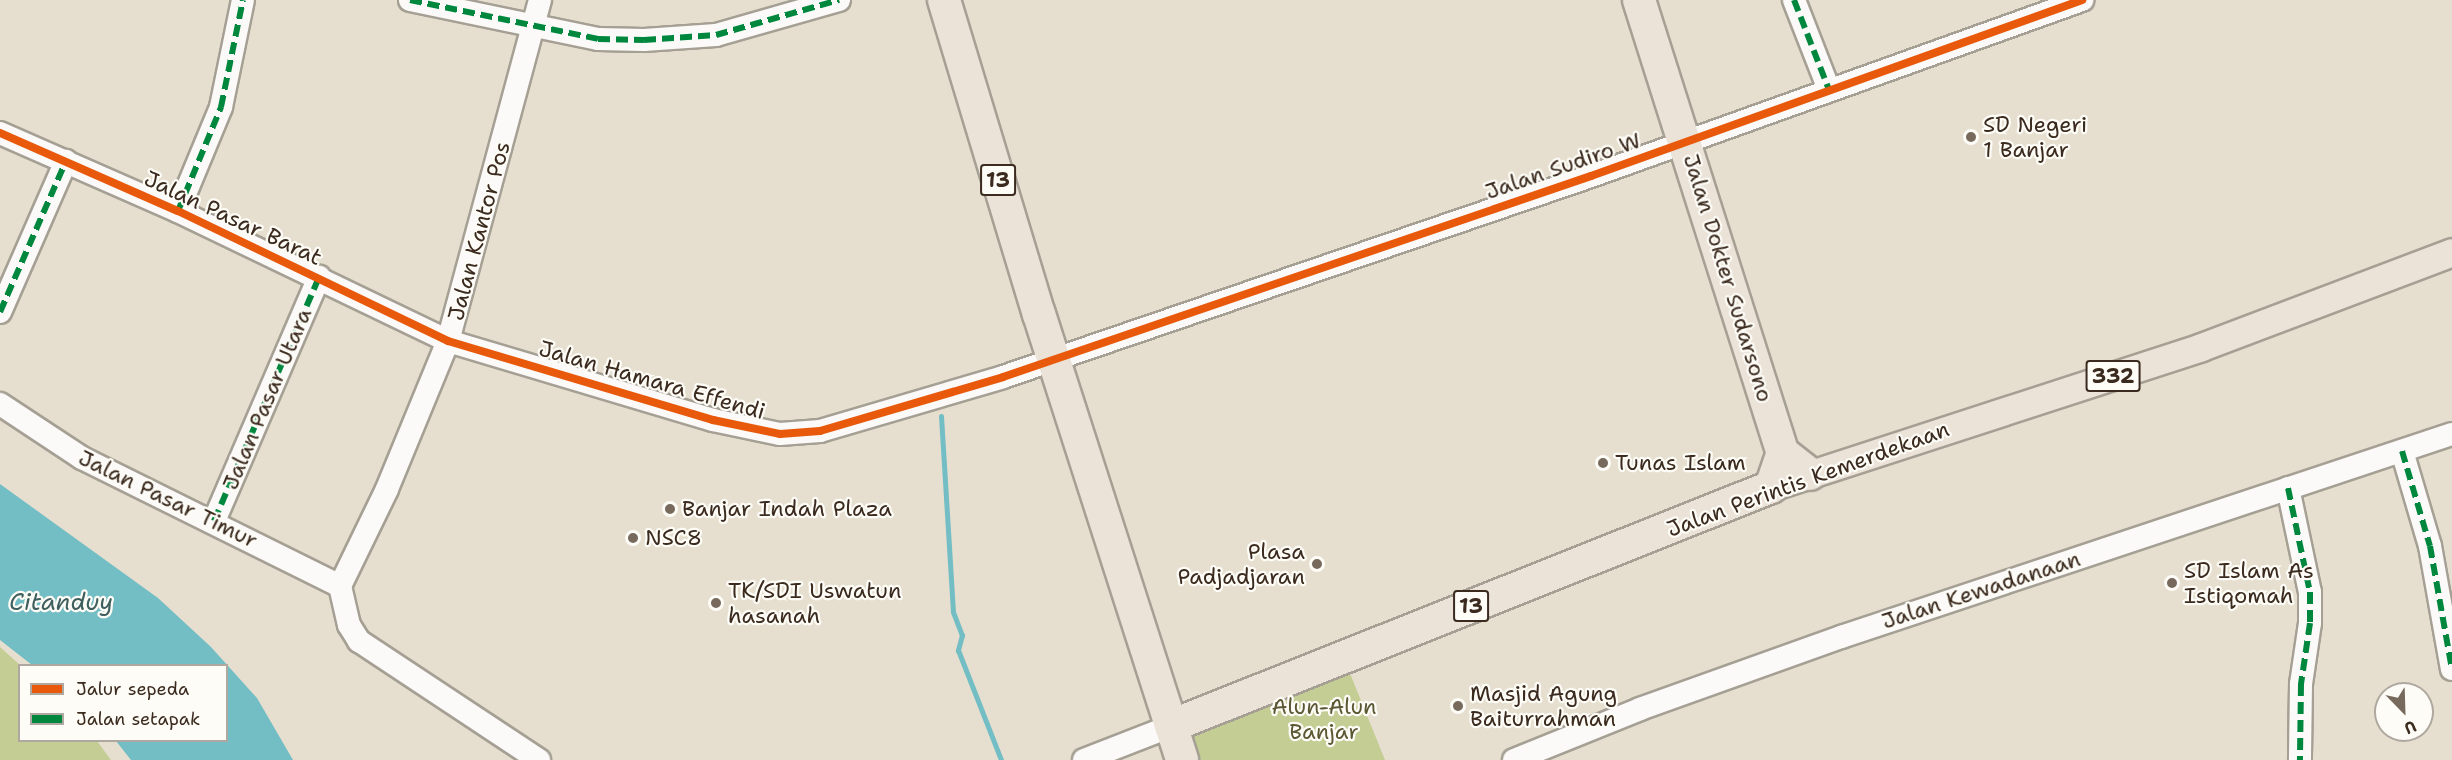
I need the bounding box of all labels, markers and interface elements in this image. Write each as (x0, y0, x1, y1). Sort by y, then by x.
place label: SD Negeri 1 Banjar (1983, 111, 2087, 162)
street label: Jalan Sudiro W (1482, 127, 1644, 205)
marker: SD Negeri 1 Banjar (1964, 130, 1978, 144)
street label: Jalan Kantor Pos (442, 139, 516, 323)
street label: Jalan Dokter Sudarsono (1678, 151, 1778, 405)
road number: 13 (980, 162, 1016, 198)
street label: Jalan Pasar Barat (140, 165, 326, 271)
street label: Jalan Pasar Utara (217, 304, 317, 494)
street label: Jalan Hamara Effendi (536, 335, 768, 425)
road number: 332 (2084, 358, 2142, 394)
street label: Jalan Perintis Kemerdekaan (1663, 416, 1953, 542)
street label: Jalan Pasar Timur (74, 444, 262, 554)
place label: Tunas Islam (1615, 450, 1746, 476)
marker: Tunas Islam (1596, 456, 1610, 470)
place label: Banjar Indah Plaza (682, 496, 892, 522)
marker: Banjar Indah Plaza (663, 502, 677, 516)
place label: NSC8 (645, 525, 702, 551)
marker: NSC8 (626, 531, 640, 545)
place label: Plasa Padjadjaran (1178, 538, 1305, 590)
street label: Jalan Kewadanaan (1878, 545, 2084, 635)
marker: Plasa Padjadjaran (1310, 557, 1324, 571)
place label: SD Islam As Istiqomah (2184, 557, 2314, 608)
marker: SD Islam As Istiqomah (2165, 576, 2179, 590)
place label: TK/SDI Uswatun hasanah (728, 577, 901, 628)
road number: 13 (1453, 588, 1489, 624)
water label: Citanduy (9, 589, 113, 617)
marker: TK/SDI Uswatun hasanah (709, 596, 723, 610)
legend (18, 664, 228, 742)
text: Jalur sepeda (76, 677, 189, 701)
place label: Masjid Agung Baiturrahman (1470, 680, 1617, 732)
north arrow (2374, 682, 2434, 742)
park label: Alun-Alun Banjar (1271, 693, 1377, 744)
marker: Masjid Agung Baiturrahman (1451, 699, 1465, 713)
text: Jalan setapak (76, 707, 200, 731)
text: U (2401, 715, 2420, 739)

